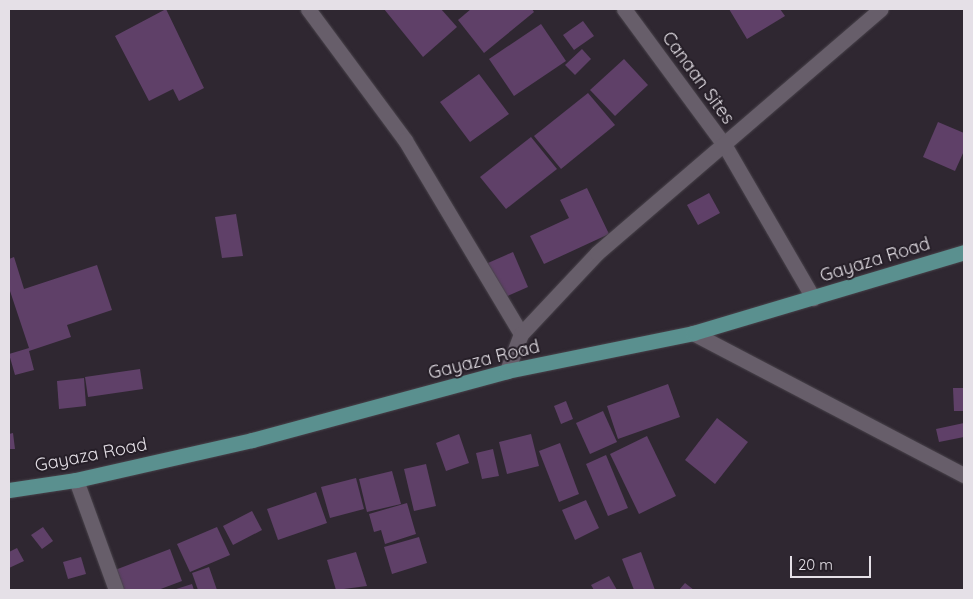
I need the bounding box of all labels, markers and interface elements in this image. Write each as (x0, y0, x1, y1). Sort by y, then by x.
street label: Canaan Sites (657, 28, 739, 128)
street label: Gayaza Road (817, 233, 933, 287)
street label: Gayaza Road (426, 336, 542, 384)
street label: Gayaza Road (33, 434, 149, 476)
scale bar (793, 546, 874, 578)
text: 20 m (798, 555, 833, 574)

